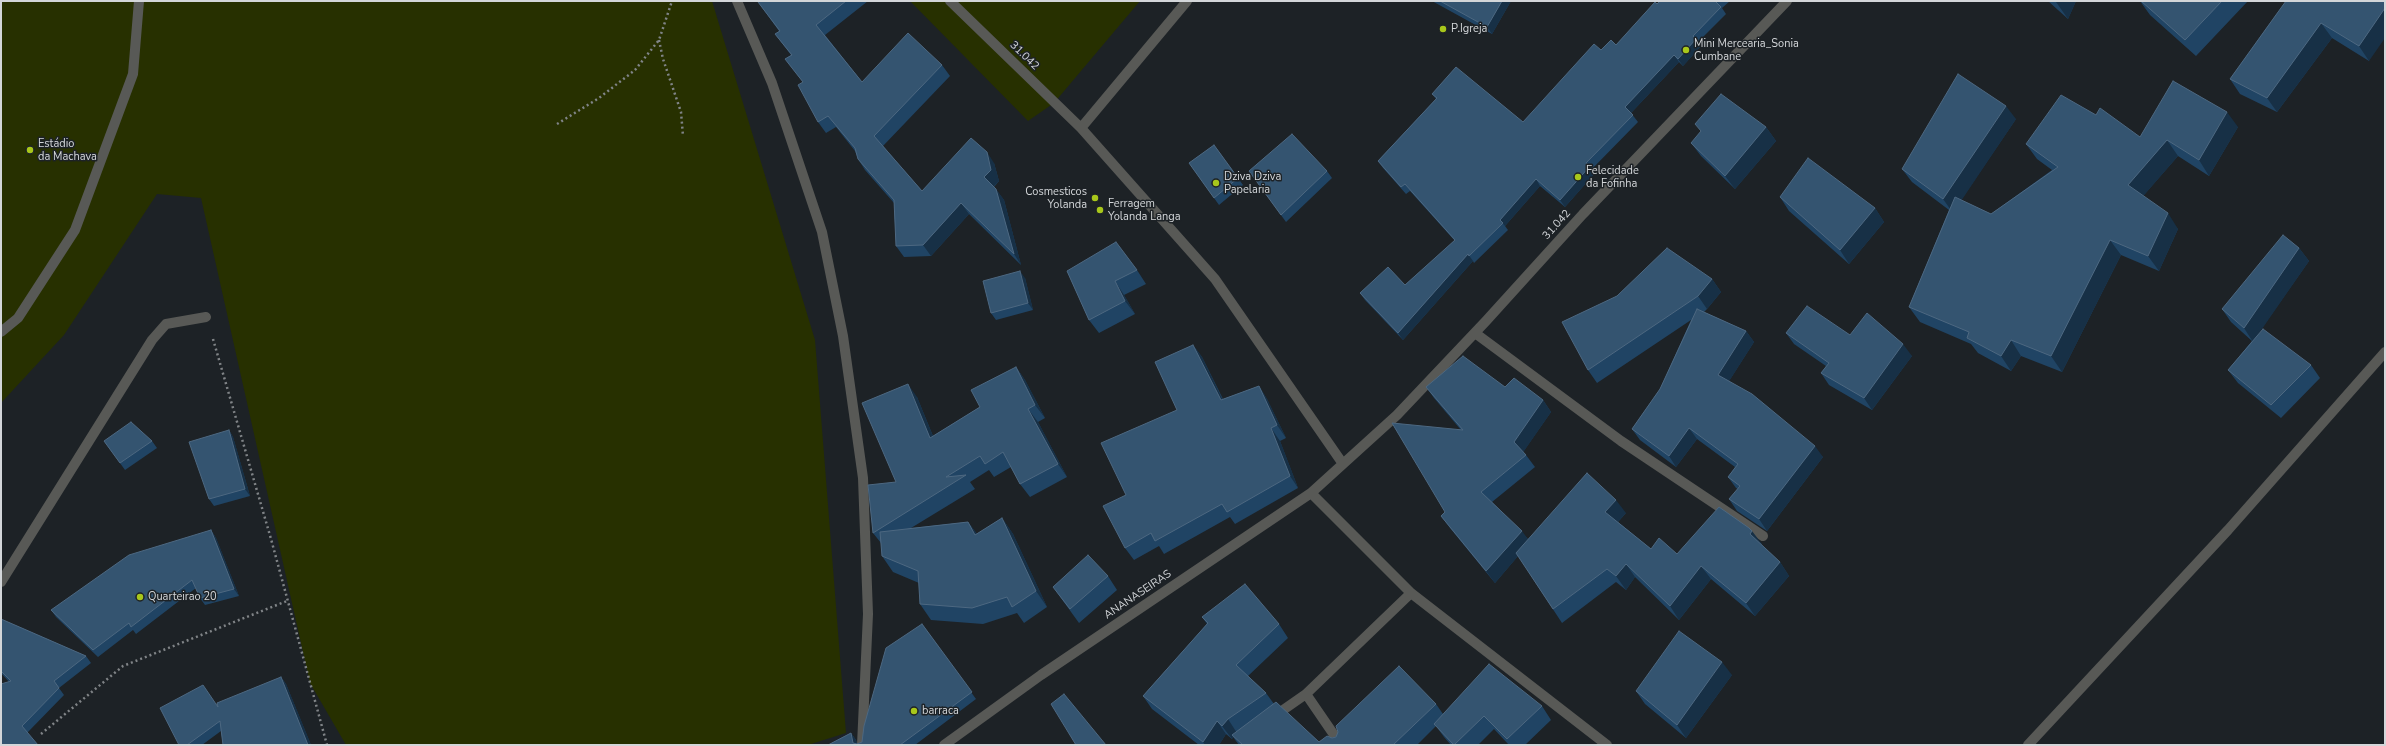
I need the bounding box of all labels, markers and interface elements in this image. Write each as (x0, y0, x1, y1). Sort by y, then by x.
place label: P.Igreja (1451, 22, 1487, 36)
marker: P.Igreja (1438, 24, 1448, 34)
place label: Mini Mercearia_Sonia Cumbane (1694, 37, 1799, 63)
street label: 31.042 (1007, 39, 1041, 73)
marker: Mini Mercearia_Sonia Cumbane (1681, 45, 1691, 55)
place label: Estádio da Machava (38, 137, 97, 163)
marker: Estádio da Machava (25, 145, 35, 155)
place label: Felecidade da Fofinha (1586, 164, 1639, 190)
place label: Dziva Dziva Papelaria (1224, 170, 1281, 196)
marker: Felecidade da Fofinha (1573, 172, 1583, 182)
marker: Dziva Dziva Papelaria (1211, 178, 1221, 188)
place label: Cosmesticos Yolanda (1025, 185, 1087, 211)
marker: Cosmesticos Yolanda (1090, 193, 1100, 203)
place label: Ferragem Yolanda Langa (1108, 197, 1181, 223)
marker: Ferragem Yolanda Langa (1095, 205, 1105, 215)
street label: 31.042 (1540, 207, 1574, 243)
street label: ANANASEIRAS (1102, 568, 1174, 622)
place label: Quarteirao 20 (148, 590, 217, 604)
marker: Quarteirao 20 (135, 592, 145, 602)
place label: barraca (922, 704, 959, 718)
marker: barraca (909, 706, 919, 716)

